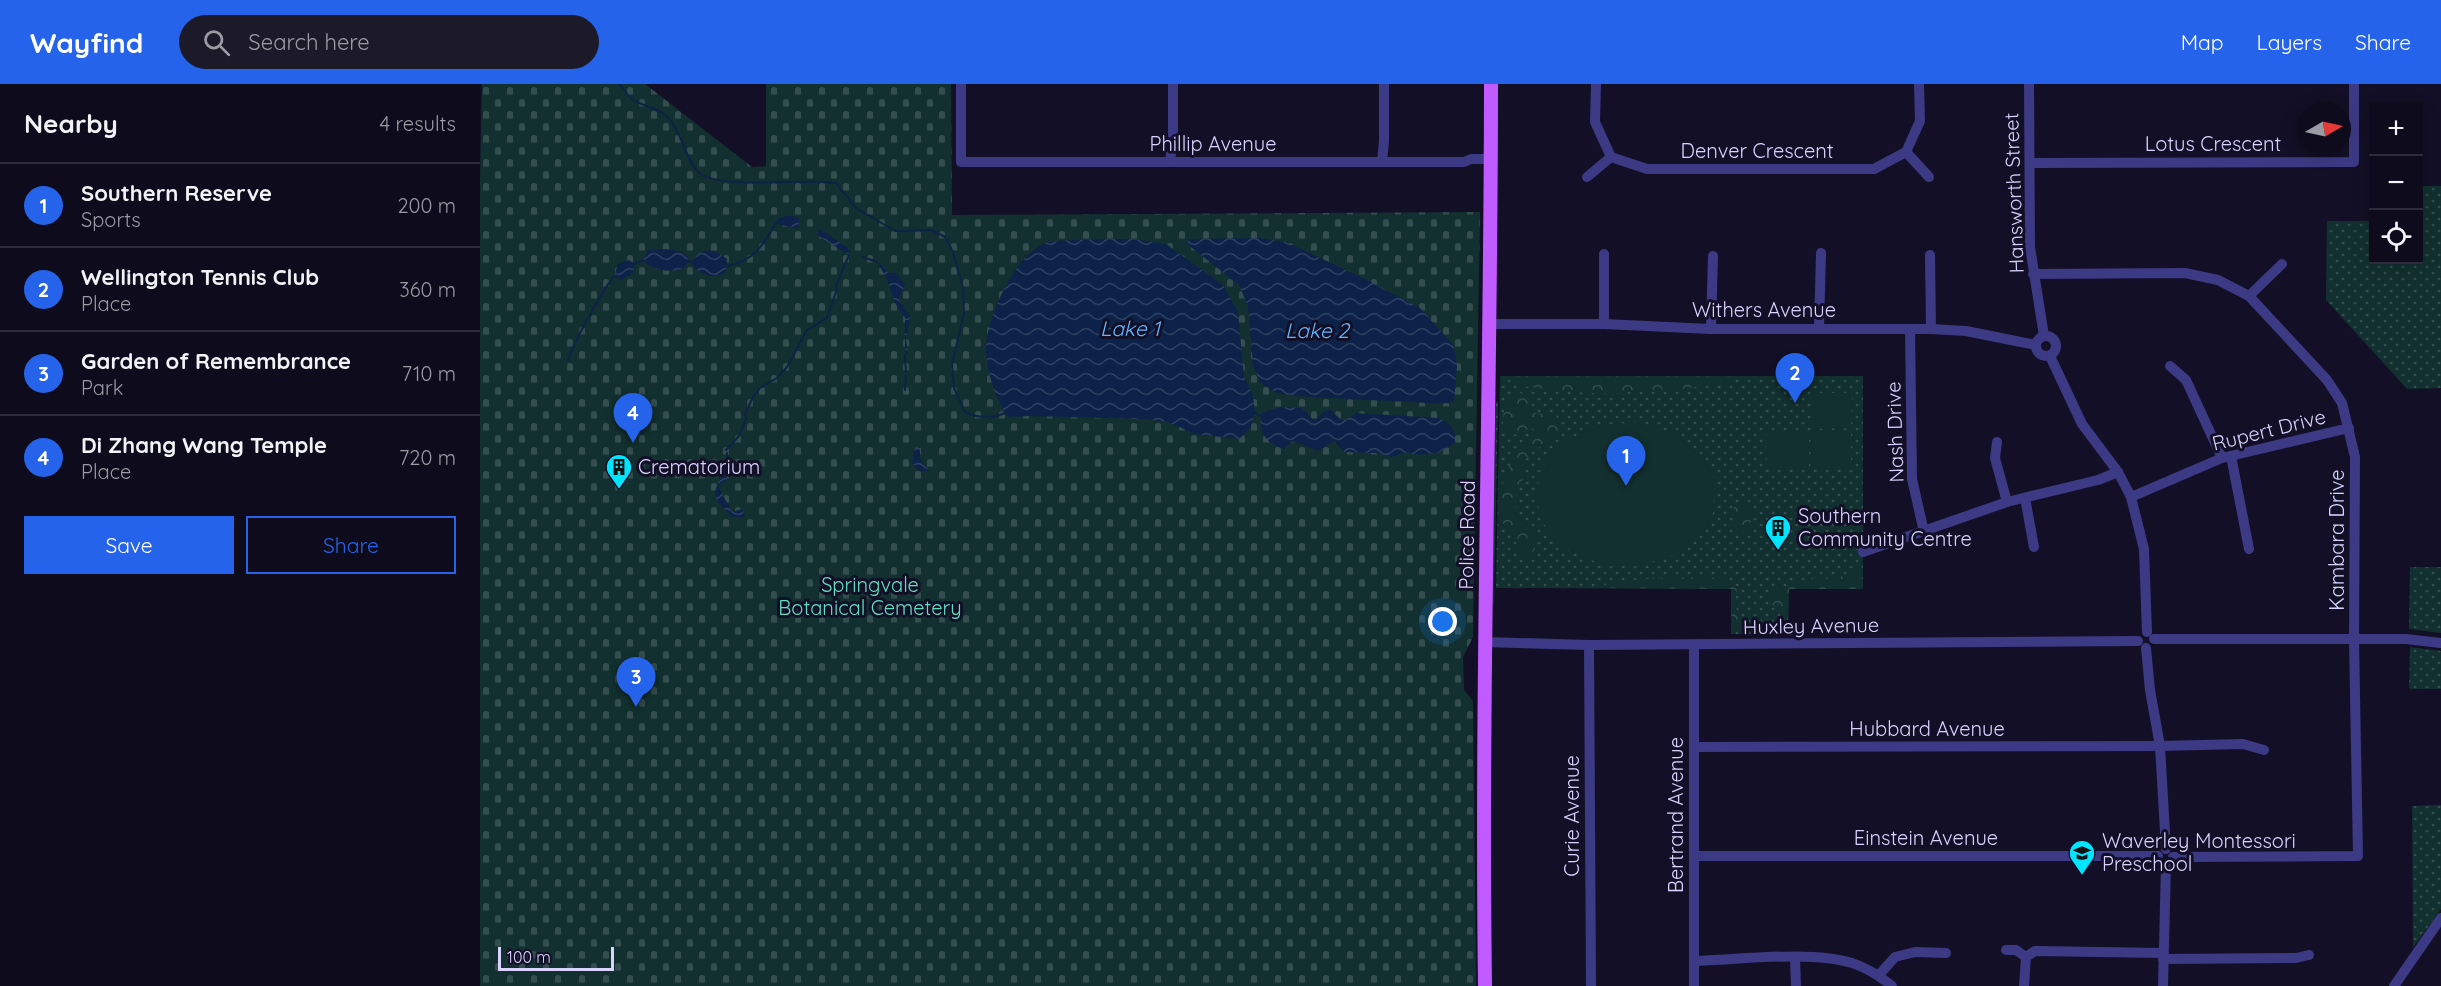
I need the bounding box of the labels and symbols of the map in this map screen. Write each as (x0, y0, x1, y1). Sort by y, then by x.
north arrow (2297, 102, 2351, 156)
street label: Hansworth Street (1998, 112, 2029, 274)
street label: Phillip Avenue (1149, 131, 1277, 156)
street label: Lotus Crescent (2145, 131, 2282, 156)
street label: Denver Crescent (1680, 138, 1834, 163)
street label: Withers Avenue (1692, 297, 1836, 322)
water label: Lake 1 (1100, 315, 1162, 341)
water label: Lake 2 (1285, 317, 1351, 343)
pin: 2 (1776, 354, 1814, 403)
street label: Nash Drive (1880, 381, 1909, 483)
pin: 4 (614, 394, 652, 443)
street label: Rupert Drive (2210, 403, 2328, 456)
pin: 1 (1606, 436, 1646, 486)
building icon: Crematorium (604, 452, 634, 490)
place label: Crematorium (638, 454, 760, 479)
street label: Kambara Drive (2324, 469, 2349, 611)
street label: Police Road (1453, 480, 1480, 590)
place label: Southern Community Centre (1798, 503, 1972, 551)
building icon: Southern Community Centre (1763, 513, 1793, 551)
park label: Springvale Botanical Cemetery (778, 572, 962, 620)
your location (1428, 607, 1457, 636)
street label: Huxley Avenue (1743, 612, 1879, 639)
pin: 3 (616, 658, 656, 707)
street label: Hubbard Avenue (1849, 716, 2005, 741)
street label: Bertrand Avenue (1663, 737, 1688, 893)
street label: Curie Avenue (1559, 755, 1584, 877)
street label: Einstein Avenue (1854, 825, 1998, 850)
place label: Waverley Montessori Preschool (2102, 828, 2296, 876)
school or university icon: Waverley Montessori Preschool (2067, 838, 2097, 876)
scale bar (498, 944, 614, 972)

